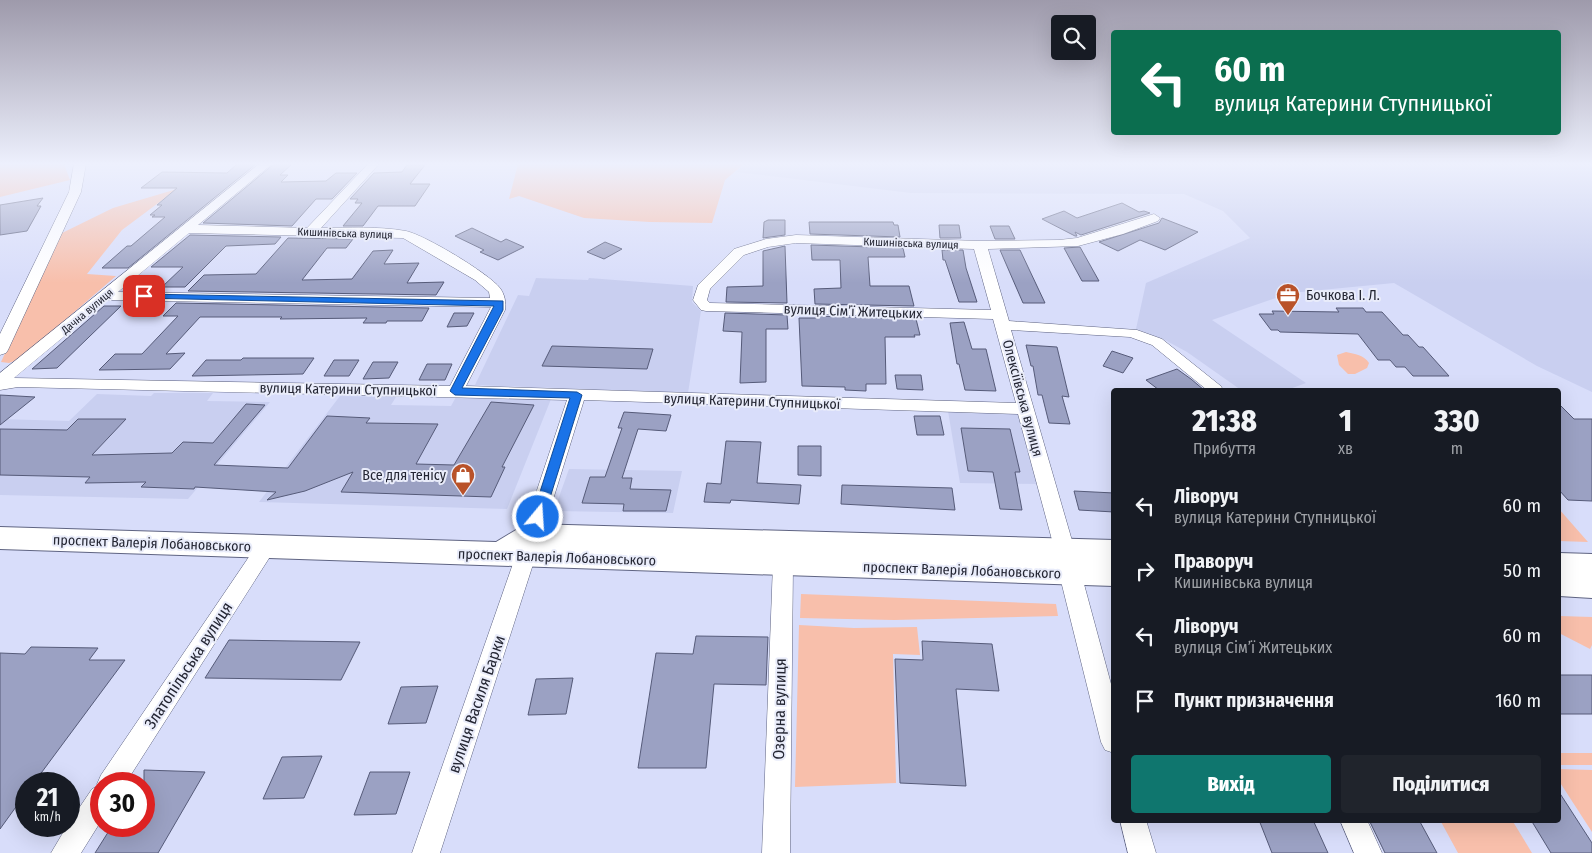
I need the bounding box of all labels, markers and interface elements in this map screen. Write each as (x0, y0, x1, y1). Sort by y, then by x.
map controls (1051, 15, 1096, 60)
button: search (1051, 15, 1096, 60)
text: 60 m (1214, 48, 1285, 90)
icon: left (1131, 50, 1196, 115)
text: вулиця Катерини Ступницької (1214, 90, 1492, 117)
street label: Кишинівська вулиця (297, 225, 393, 242)
street label: Кишинівська вулиця (863, 235, 959, 252)
pin (123, 275, 165, 317)
icon: arrive (130, 282, 158, 310)
office icon: Бочкова І. Л. (1275, 282, 1301, 316)
street label: Дачна вулиця (58, 286, 116, 338)
place label: Бочкова І. Л. (1306, 287, 1380, 304)
street label: вулиця Сімʼї Житецьких (783, 301, 923, 322)
street label: Олексіївська вулиця (999, 338, 1046, 458)
street label: вулиця Катерини Ступницької (260, 379, 437, 400)
street label: вулиця Катерини Ступницької (663, 390, 841, 413)
text: 21:38 (1192, 403, 1257, 439)
text: 1 (1339, 403, 1352, 439)
text: 330 (1434, 403, 1480, 439)
text: Прибуття (1193, 439, 1256, 458)
text: хв (1338, 439, 1353, 458)
text: m (1451, 439, 1463, 458)
shop icon: Все для тенісу (450, 462, 476, 496)
place label: Все для тенісу (362, 467, 447, 484)
text: Ліворуч (1174, 485, 1239, 508)
position arrow (511, 490, 563, 542)
icon: left (1131, 492, 1159, 520)
text: 60 m (1503, 494, 1541, 517)
text: вулиця Катерини Ступницької (1174, 508, 1376, 527)
street label: проспект Валерія Лобановського (53, 532, 251, 555)
street label: проспект Валерія Лобановського (458, 546, 656, 569)
text: Праворуч (1174, 550, 1253, 573)
icon: right (1131, 557, 1159, 585)
street label: проспект Валерія Лобановського (863, 559, 1061, 582)
text: 50 m (1503, 559, 1541, 582)
text: Кишинівська вулиця (1174, 573, 1313, 592)
street label: Златопільська вулиця (140, 598, 236, 732)
text: Ліворуч (1174, 615, 1239, 638)
icon: left (1131, 622, 1159, 650)
text: 60 m (1503, 624, 1541, 647)
street label: вулиця Василя Барки (444, 633, 509, 776)
text: вулиця Сімʼї Житецьких (1174, 638, 1332, 657)
street label: Озерна вулиця (769, 658, 790, 760)
icon: arrive (1131, 687, 1159, 715)
text: Пункт призначення (1174, 689, 1334, 712)
text: 160 m (1495, 689, 1541, 712)
button: Вихід (1131, 755, 1331, 813)
button: Поділитися (1341, 755, 1541, 813)
speed limit sign: 30 (90, 772, 155, 837)
text: 21 (37, 783, 58, 813)
text: km/h (34, 810, 61, 824)

